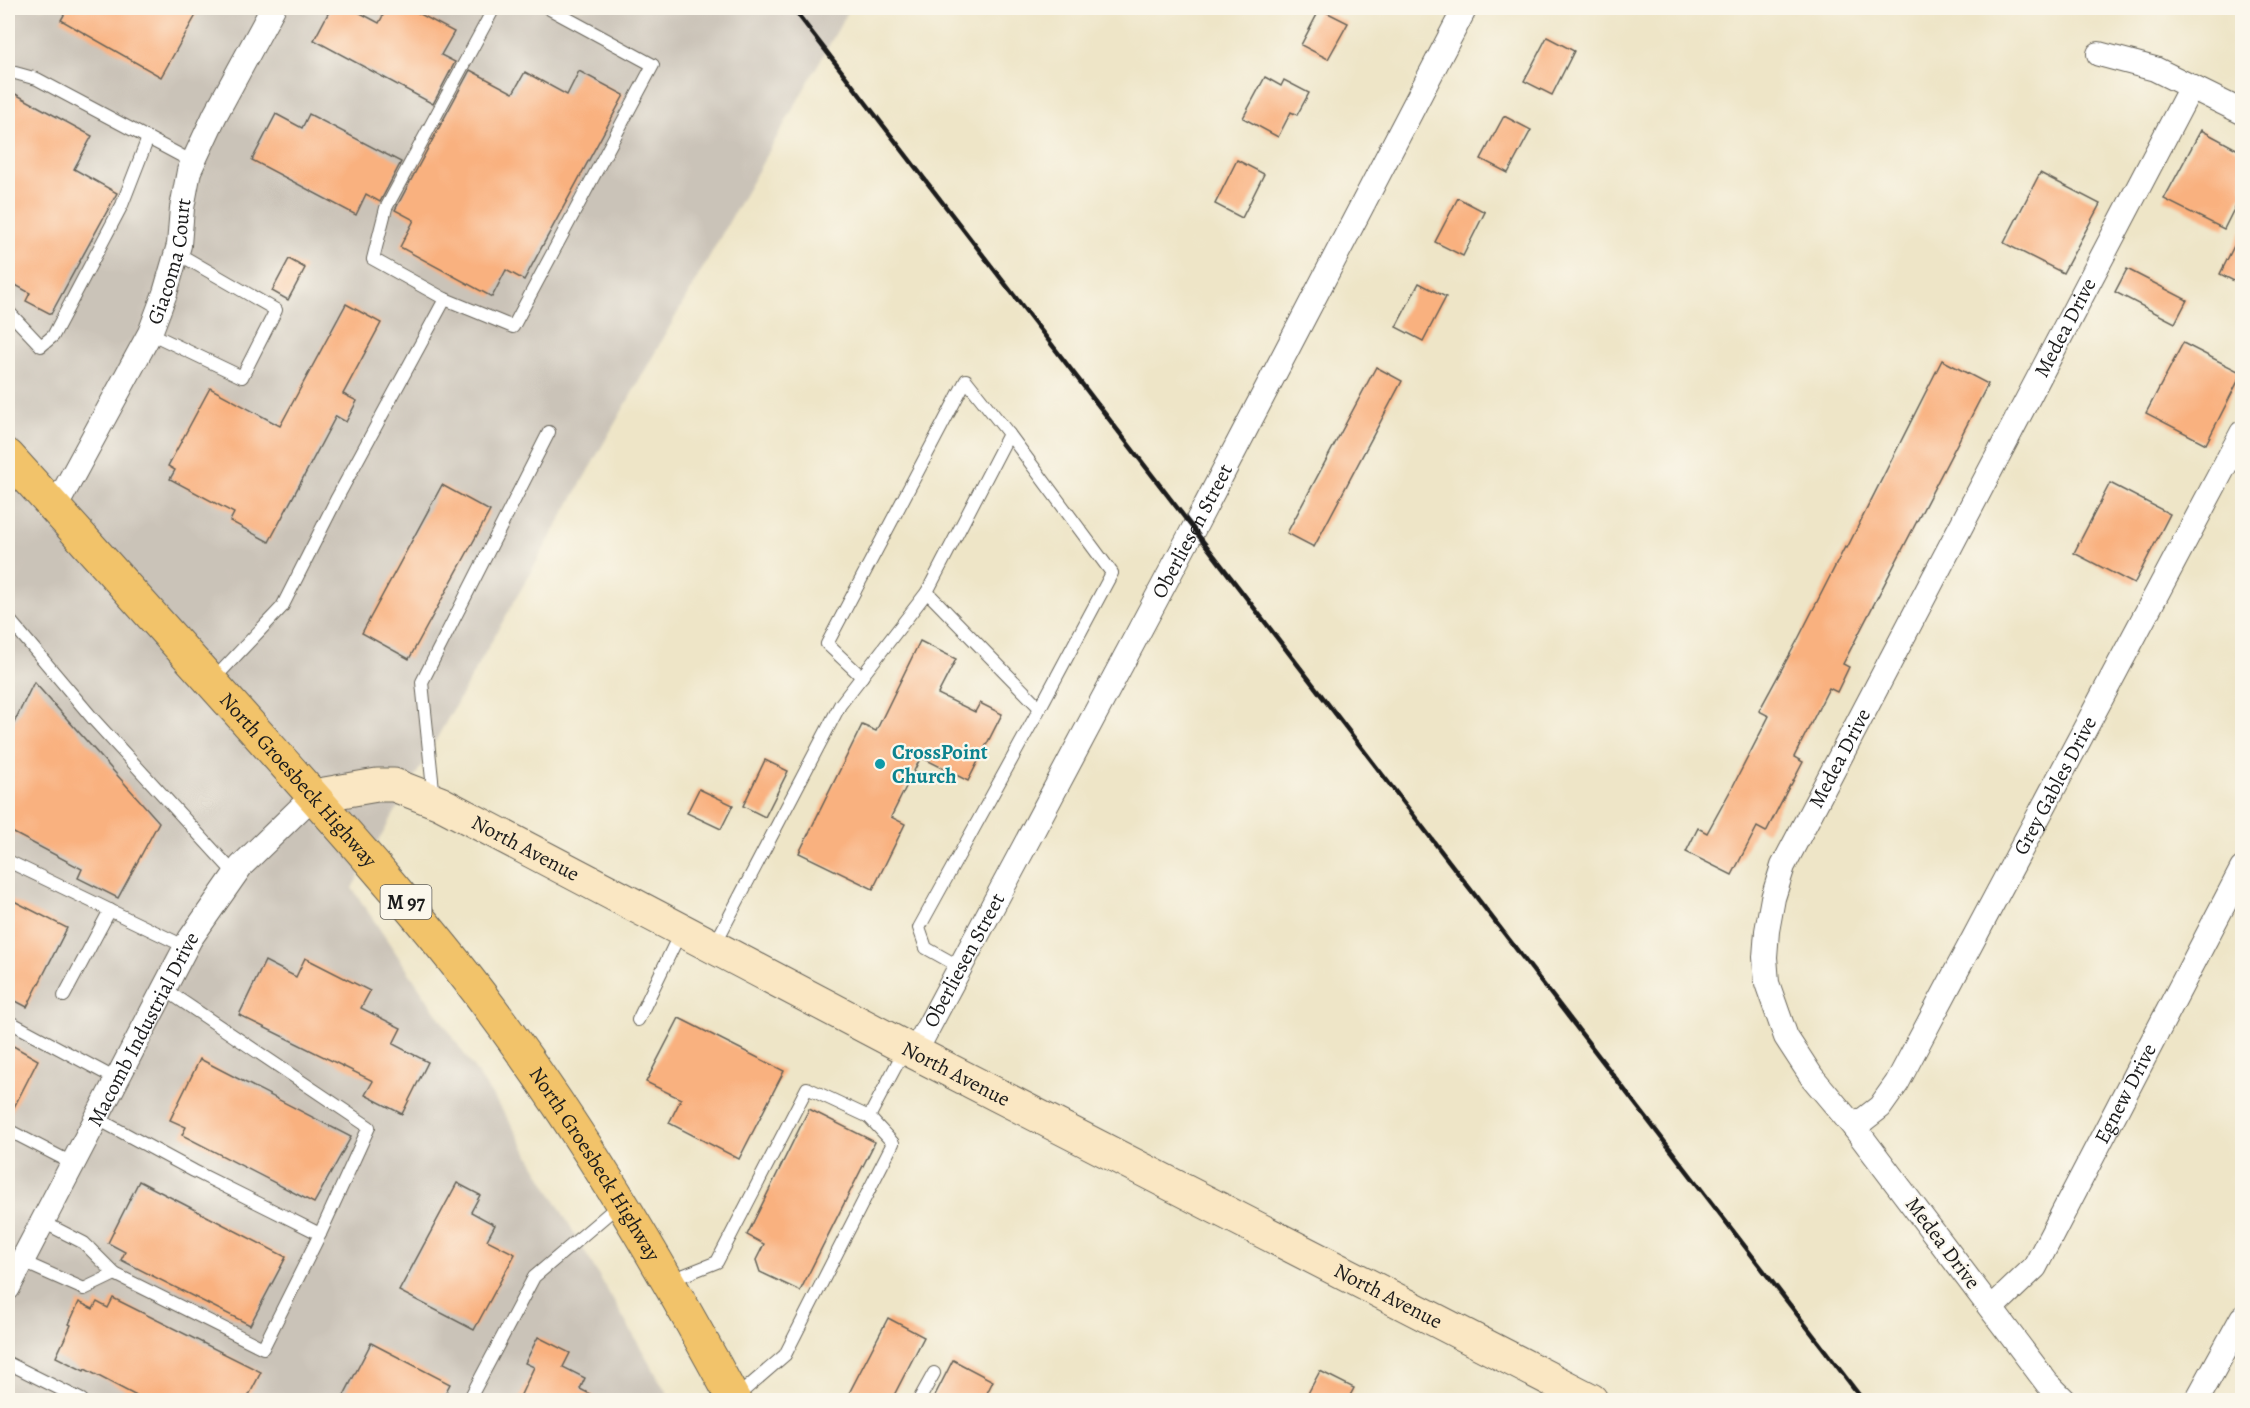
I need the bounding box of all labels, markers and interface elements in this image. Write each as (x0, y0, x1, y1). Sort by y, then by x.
street label: Giacoma Court (140, 196, 198, 328)
street label: Medea Drive (2027, 273, 2103, 382)
street label: Oberliesen Street (1145, 459, 1239, 603)
street label: North Groesbeck Highway (213, 686, 384, 874)
street label: Medea Drive (1802, 703, 1877, 813)
street label: Grey Gables Drive (2007, 711, 2103, 860)
place label: CrossPoint Church (892, 738, 988, 790)
marker: CrossPoint Church (873, 757, 887, 771)
street label: North Avenue (467, 808, 584, 888)
road number: M 97 (380, 885, 432, 919)
street label: Oberliesen Street (917, 888, 1011, 1032)
street label: Macomb Industrial Drive (81, 926, 205, 1131)
street label: North Avenue (897, 1034, 1015, 1113)
street label: Egnew Drive (2088, 1039, 2163, 1148)
street label: North Groesbeck Highway (523, 1061, 667, 1267)
street label: Medea Drive (1899, 1191, 1987, 1295)
street label: North Avenue (1329, 1256, 1447, 1335)

